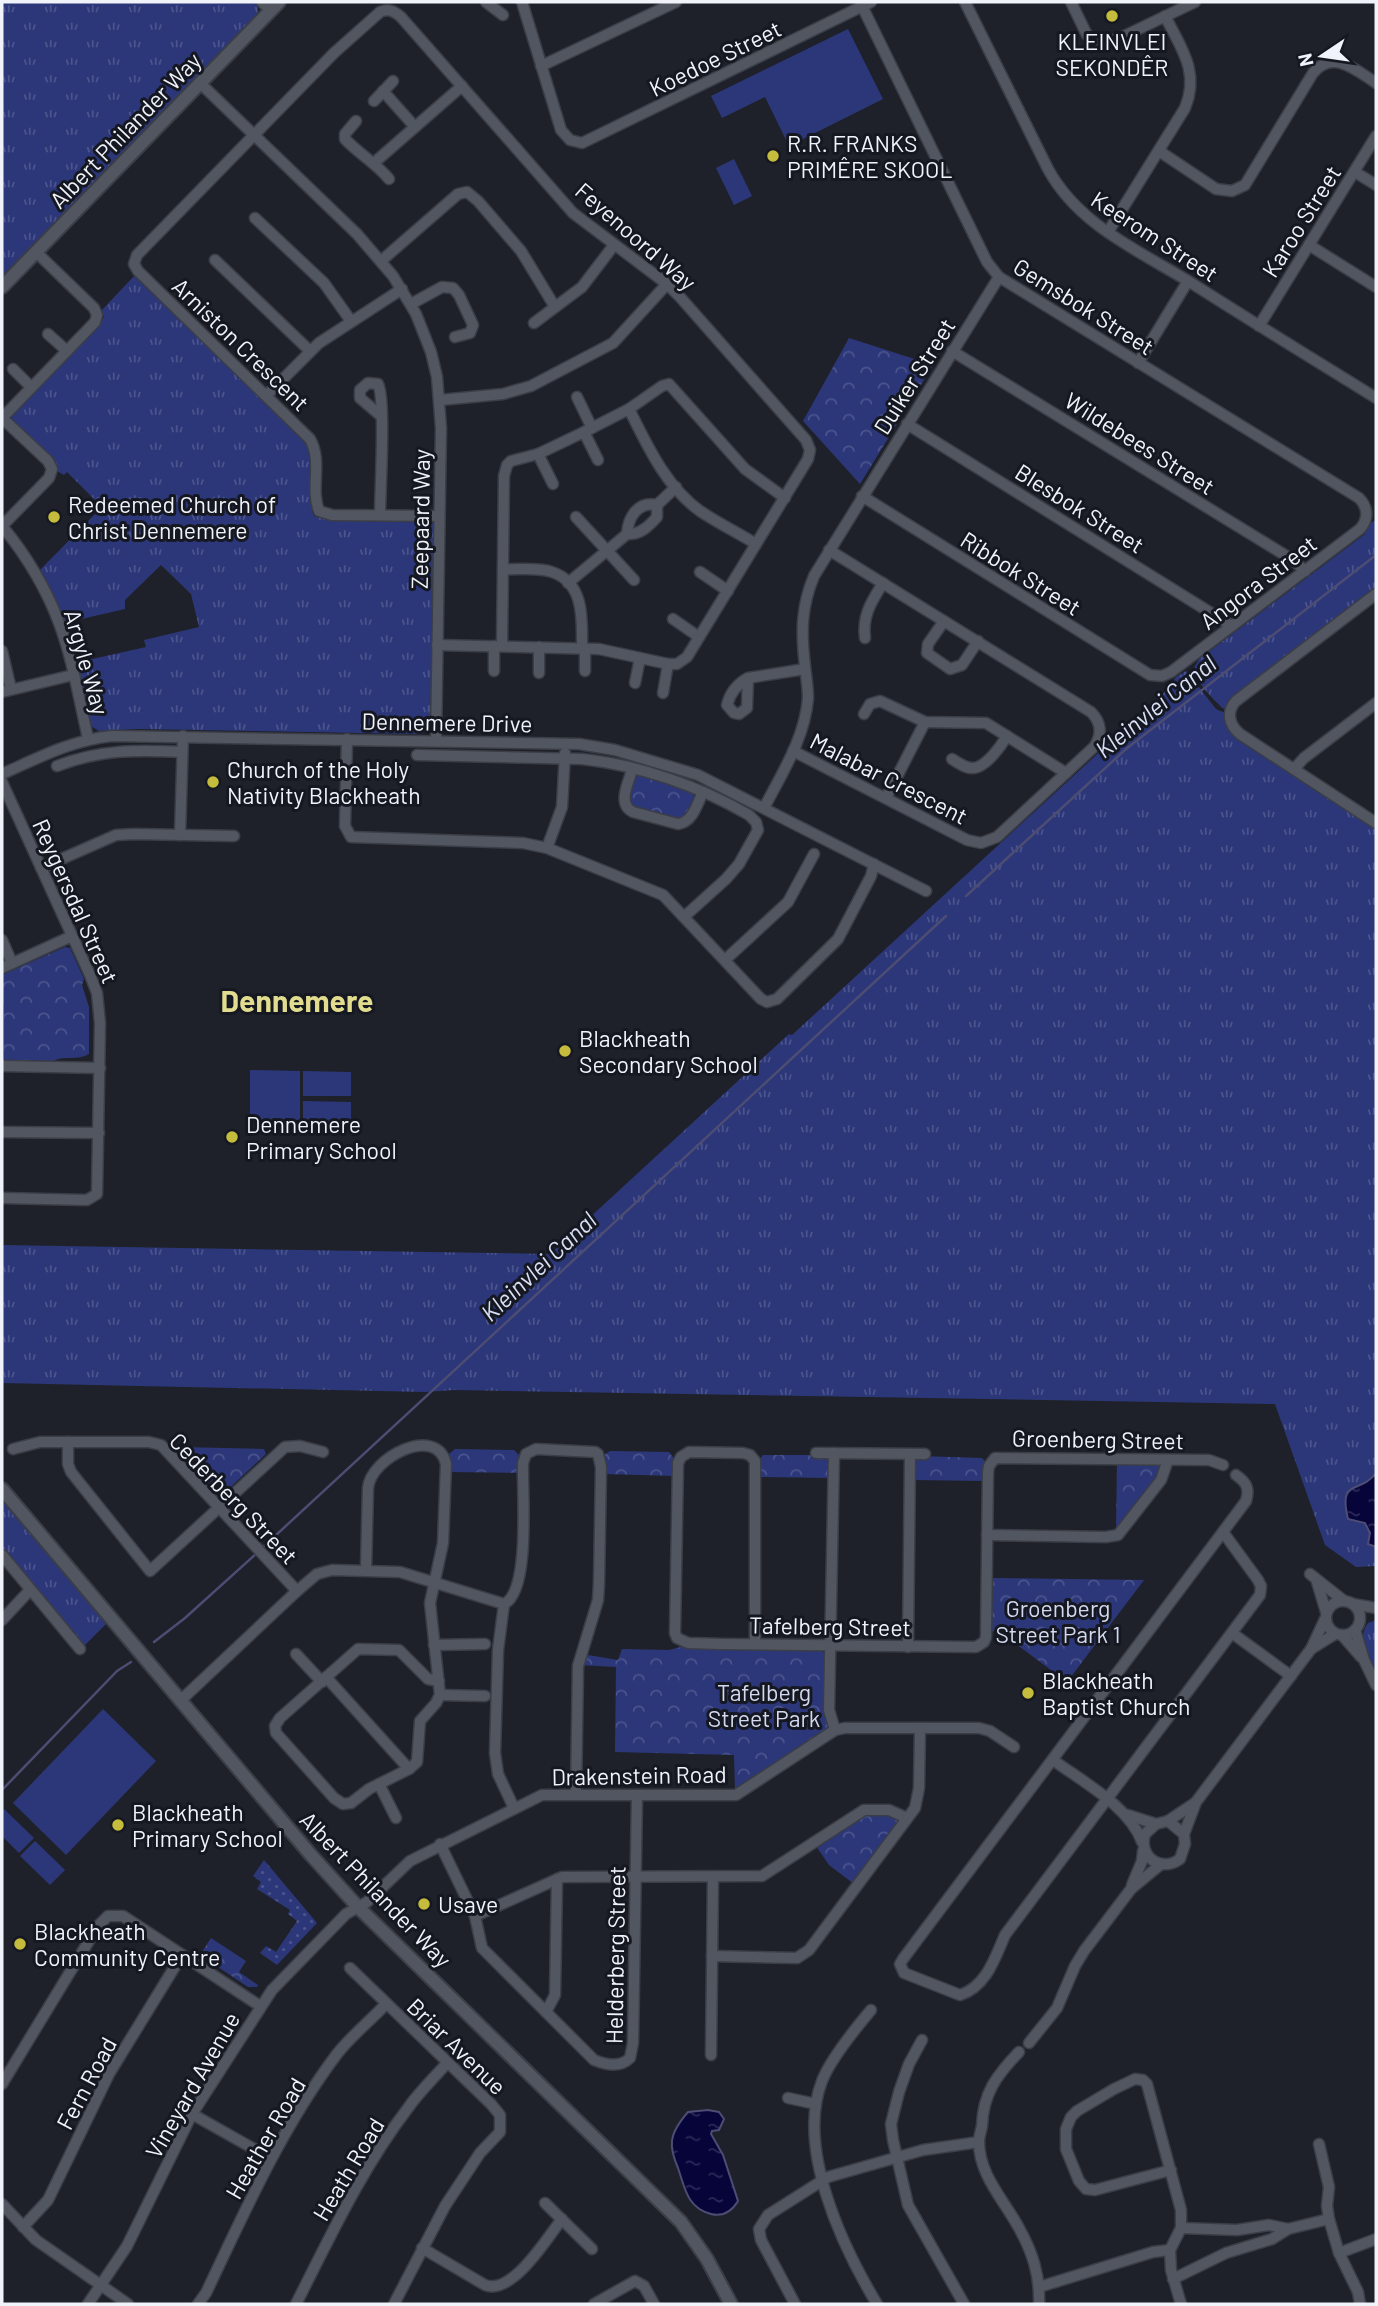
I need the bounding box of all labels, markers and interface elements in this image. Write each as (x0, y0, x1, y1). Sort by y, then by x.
marker: KLEINVLEI SEKONDÊR (1104, 8, 1120, 24)
street label: Koedoe Street (644, 14, 786, 102)
north arrow (1287, 21, 1357, 91)
place label: KLEINVLEI SEKONDÊR (1056, 27, 1168, 81)
street label: Albert Philander Way (43, 46, 207, 214)
text: N (1292, 51, 1318, 69)
place label: R.R. FRANKS PRIMÊRE SKOOL (787, 129, 953, 183)
marker: R.R. FRANKS PRIMÊRE SKOOL (765, 148, 781, 164)
street label: Karoo Street (1256, 160, 1346, 282)
street label: Feyenoord Way (570, 176, 702, 296)
street label: Keerom Street (1086, 185, 1224, 287)
street label: Gemsbok Street (1009, 252, 1159, 360)
street label: Arniston Crescent (167, 272, 315, 416)
street label: Duiker Street (867, 313, 961, 439)
street label: Wildebees Street (1060, 386, 1220, 500)
street label: Zeepaard Way (405, 448, 435, 589)
street label: Blesbok Street (1010, 457, 1150, 559)
place label: Redeemed Church of Christ Dennemere (68, 490, 276, 544)
marker: Redeemed Church of Christ Dennemere (46, 509, 62, 525)
street label: Ribbok Street (956, 525, 1086, 621)
street label: Angora Street (1194, 529, 1322, 635)
street label: Argyle Way (59, 606, 116, 718)
water label: Kleinvlei Canal (1089, 648, 1222, 763)
street label: Dennemere Drive (361, 707, 533, 737)
street label: Malabar Crescent (806, 726, 972, 830)
place label: Church of the Holy Nativity Blackheath (227, 755, 421, 809)
marker: Church of the Holy Nativity Blackheath (205, 774, 221, 790)
street label: Reygersdal Street (27, 814, 125, 988)
district label: Dennemere (221, 982, 373, 1018)
place label: Blackheath Secondary School (579, 1024, 758, 1078)
marker: Blackheath Secondary School (557, 1043, 573, 1059)
place label: Dennemere Primary School (246, 1110, 397, 1164)
marker: Dennemere Primary School (224, 1129, 240, 1145)
water label: Kleinvlei Canal (474, 1205, 602, 1327)
street label: Groenberg Street (1012, 1424, 1184, 1454)
street label: Cederberg Street (164, 1426, 304, 1570)
park label: Groenberg Street Park 1 (995, 1594, 1121, 1648)
street label: Tafelberg Street (749, 1611, 911, 1641)
place label: Blackheath Baptist Church (1042, 1666, 1190, 1720)
park label: Tafelberg Street Park (708, 1678, 820, 1732)
marker: Blackheath Baptist Church (1020, 1685, 1036, 1701)
street label: Drakenstein Road (551, 1759, 727, 1791)
place label: Blackheath Primary School (132, 1798, 283, 1852)
street label: Albert Philander Way (294, 1805, 458, 1973)
marker: Blackheath Primary School (110, 1817, 126, 1833)
street label: Helderberg Street (599, 1866, 631, 2044)
place label: Usave (438, 1890, 498, 1918)
marker: Usave (416, 1896, 432, 1912)
place label: Blackheath Community Centre (34, 1917, 220, 1971)
marker: Blackheath Community Centre (12, 1936, 28, 1952)
street label: Briar Avenue (402, 1992, 512, 2100)
street label: Vineyard Avenue (139, 2007, 245, 2163)
street label: Fern Road (50, 2032, 122, 2134)
street label: Heather Road (219, 2072, 311, 2204)
street label: Heath Road (306, 2112, 390, 2226)

